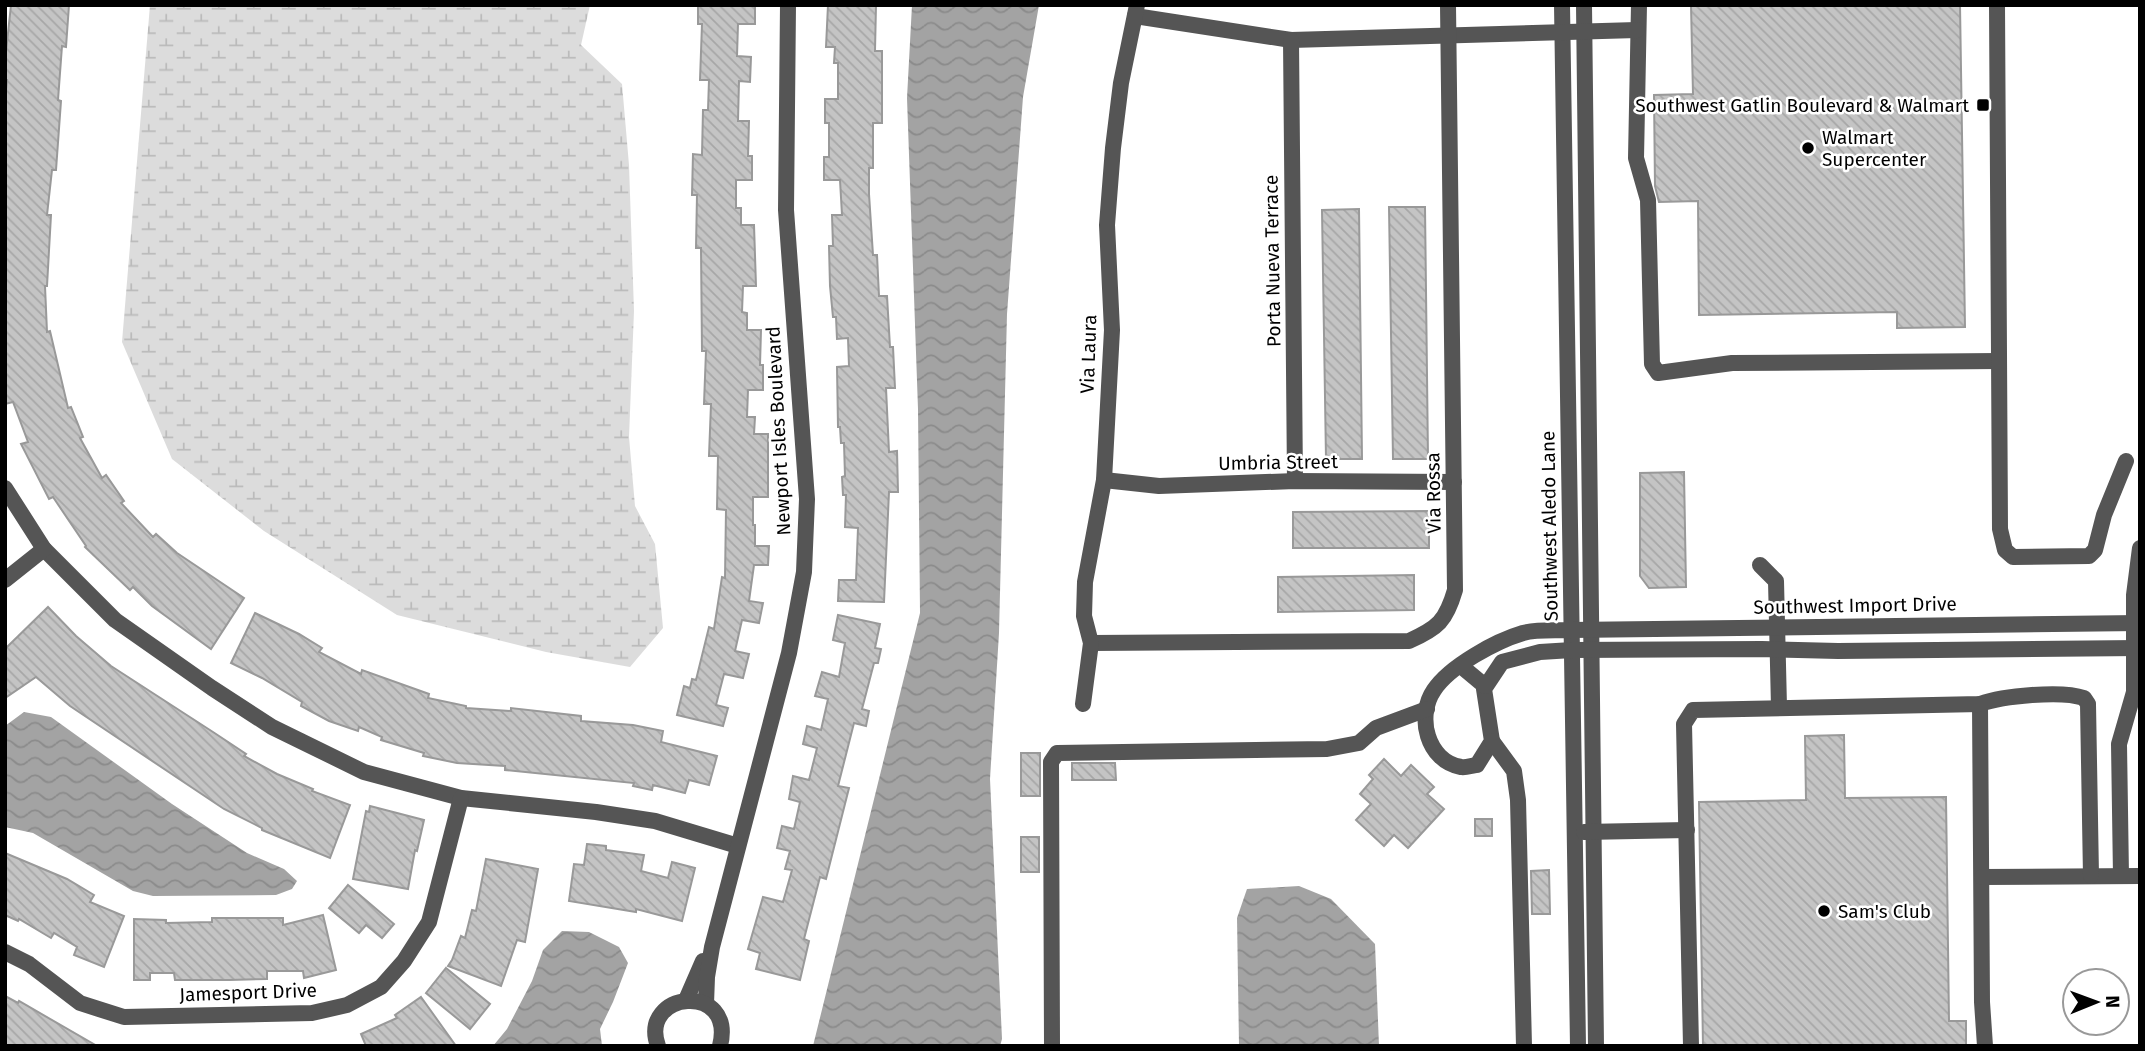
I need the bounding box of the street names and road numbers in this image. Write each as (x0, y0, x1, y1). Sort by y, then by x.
street label: Porta Nueva Terrace (1259, 175, 1286, 347)
street label: Via Laura (1076, 314, 1101, 394)
street label: Newport Isles Boulevard (762, 326, 795, 536)
street label: Southwest Aledo Lane (1536, 431, 1563, 621)
street label: Umbria Street (1218, 450, 1338, 475)
street label: Via Rossa (1421, 452, 1446, 534)
street label: Southwest Import Drive (1753, 592, 1957, 619)
street label: Jamesport Drive (179, 979, 317, 1006)

